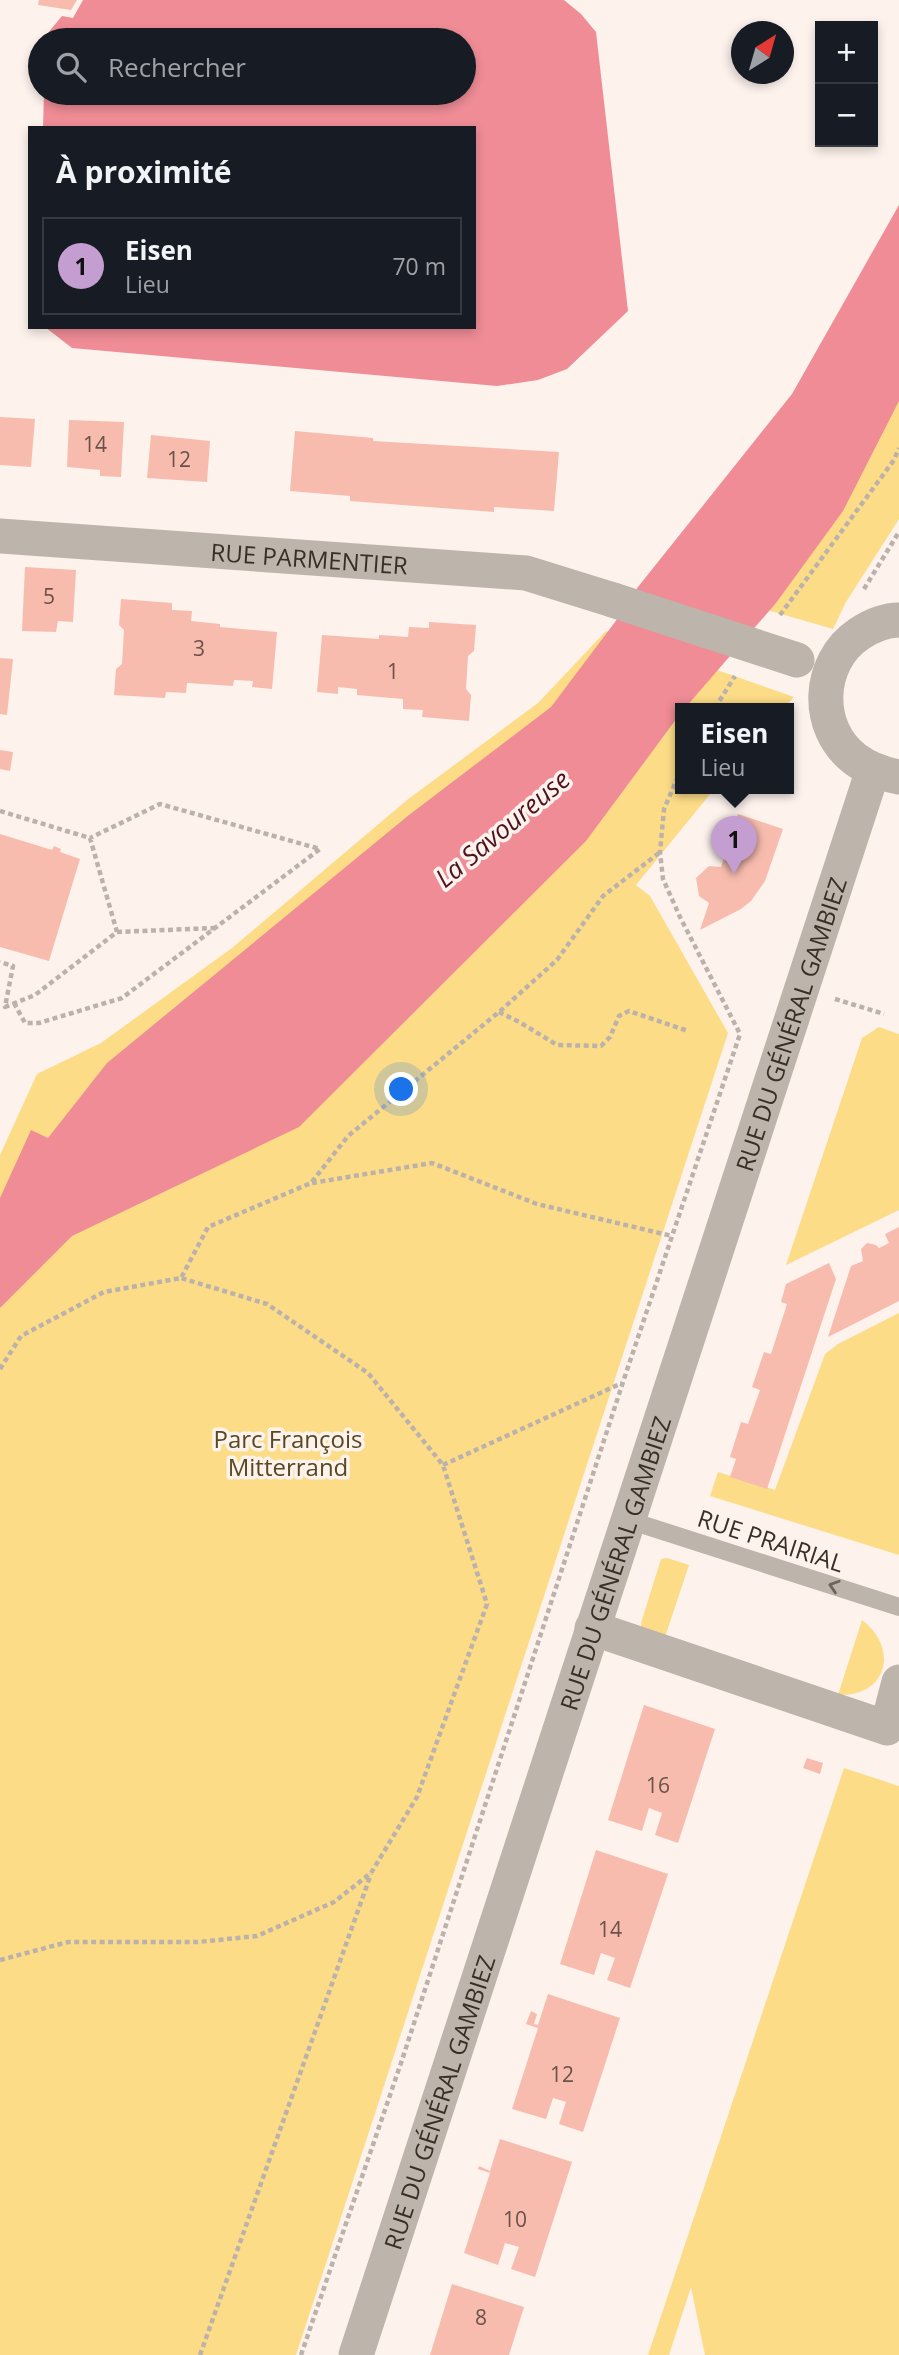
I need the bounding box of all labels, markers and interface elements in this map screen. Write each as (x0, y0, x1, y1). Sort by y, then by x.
north arrow (731, 21, 794, 84)
map controls (815, 21, 878, 147)
button: + (815, 21, 878, 84)
search box (28, 28, 476, 105)
icon: search (52, 48, 90, 86)
text: Rechercher (108, 49, 246, 85)
button: − (815, 84, 878, 147)
text: À proximité (56, 151, 232, 192)
text: Eisen (125, 232, 193, 268)
text: 1 (74, 250, 88, 282)
text: 70 m (392, 250, 446, 282)
text: Lieu (125, 268, 170, 300)
house number: 14 (83, 430, 107, 458)
house number: 12 (167, 445, 191, 473)
street label: RUE PARMENTIER (210, 534, 409, 581)
house number: 5 (43, 582, 55, 610)
house number: 3 (193, 634, 205, 662)
house number: 1 (387, 657, 399, 685)
popup (675, 703, 794, 794)
text: Eisen (701, 715, 768, 751)
text: Lieu (701, 751, 745, 783)
water label: La Savoureuse (427, 761, 577, 895)
pin: 1 (711, 816, 757, 874)
street label: RUE DU GÉNÉRAL GAMBIEZ (727, 873, 854, 1175)
your location (384, 1072, 418, 1106)
street label: RUE DU GÉNÉRAL GAMBIEZ (551, 1412, 678, 1714)
park label: Parc François Mitterrand (214, 1422, 363, 1483)
street label: RUE PRAIRIAL (694, 1501, 848, 1579)
one-way arrow (828, 1580, 841, 1594)
house number: 16 (646, 1771, 670, 1799)
house number: 14 (598, 1915, 622, 1943)
street label: RUE DU GÉNÉRAL GAMBIEZ (375, 1951, 502, 2253)
house number: 12 (550, 2060, 574, 2088)
house number: 10 (503, 2205, 527, 2233)
house number: 8 (475, 2303, 487, 2331)

